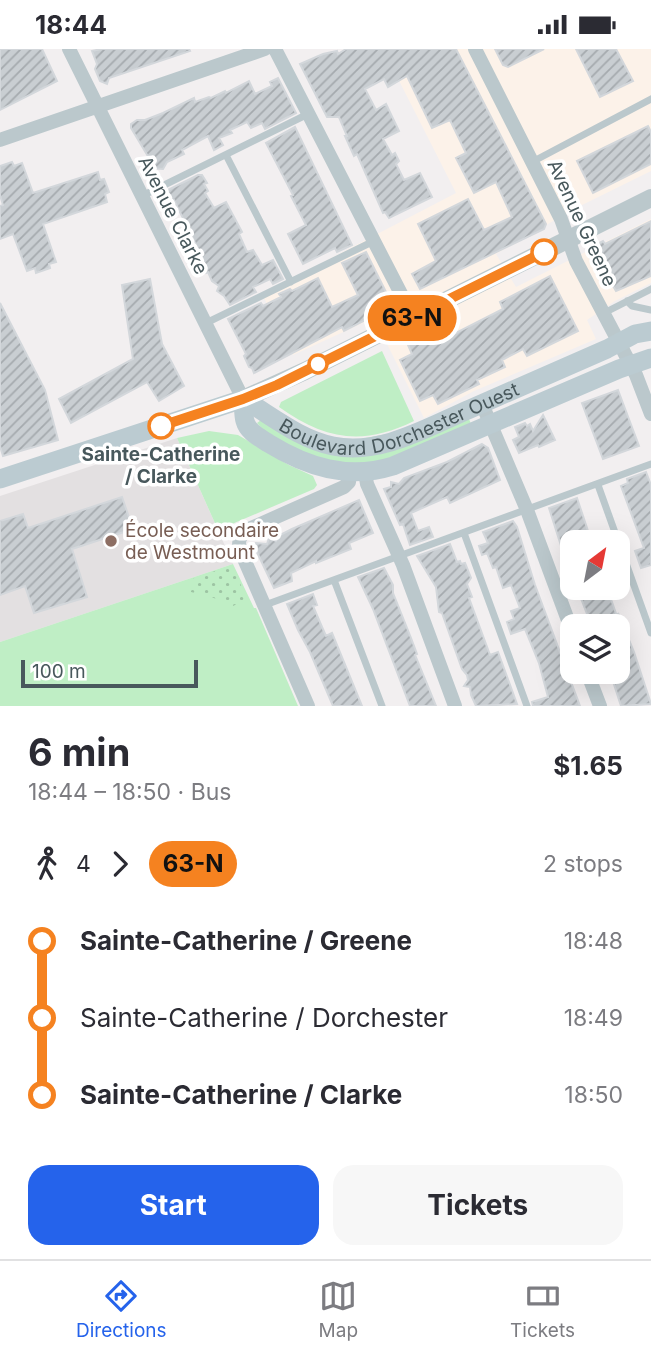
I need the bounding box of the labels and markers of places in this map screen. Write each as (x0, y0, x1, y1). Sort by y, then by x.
unlabelled marker (531, 239, 557, 265)
unlabelled marker (308, 354, 328, 374)
marker: Sainte-Catherine / Clarke (148, 413, 174, 439)
place label: Sainte-Catherine / Clarke (82, 443, 240, 488)
place label: École secondaire de Westmount (125, 518, 279, 564)
marker: École secondaire de Westmount (103, 533, 119, 549)

